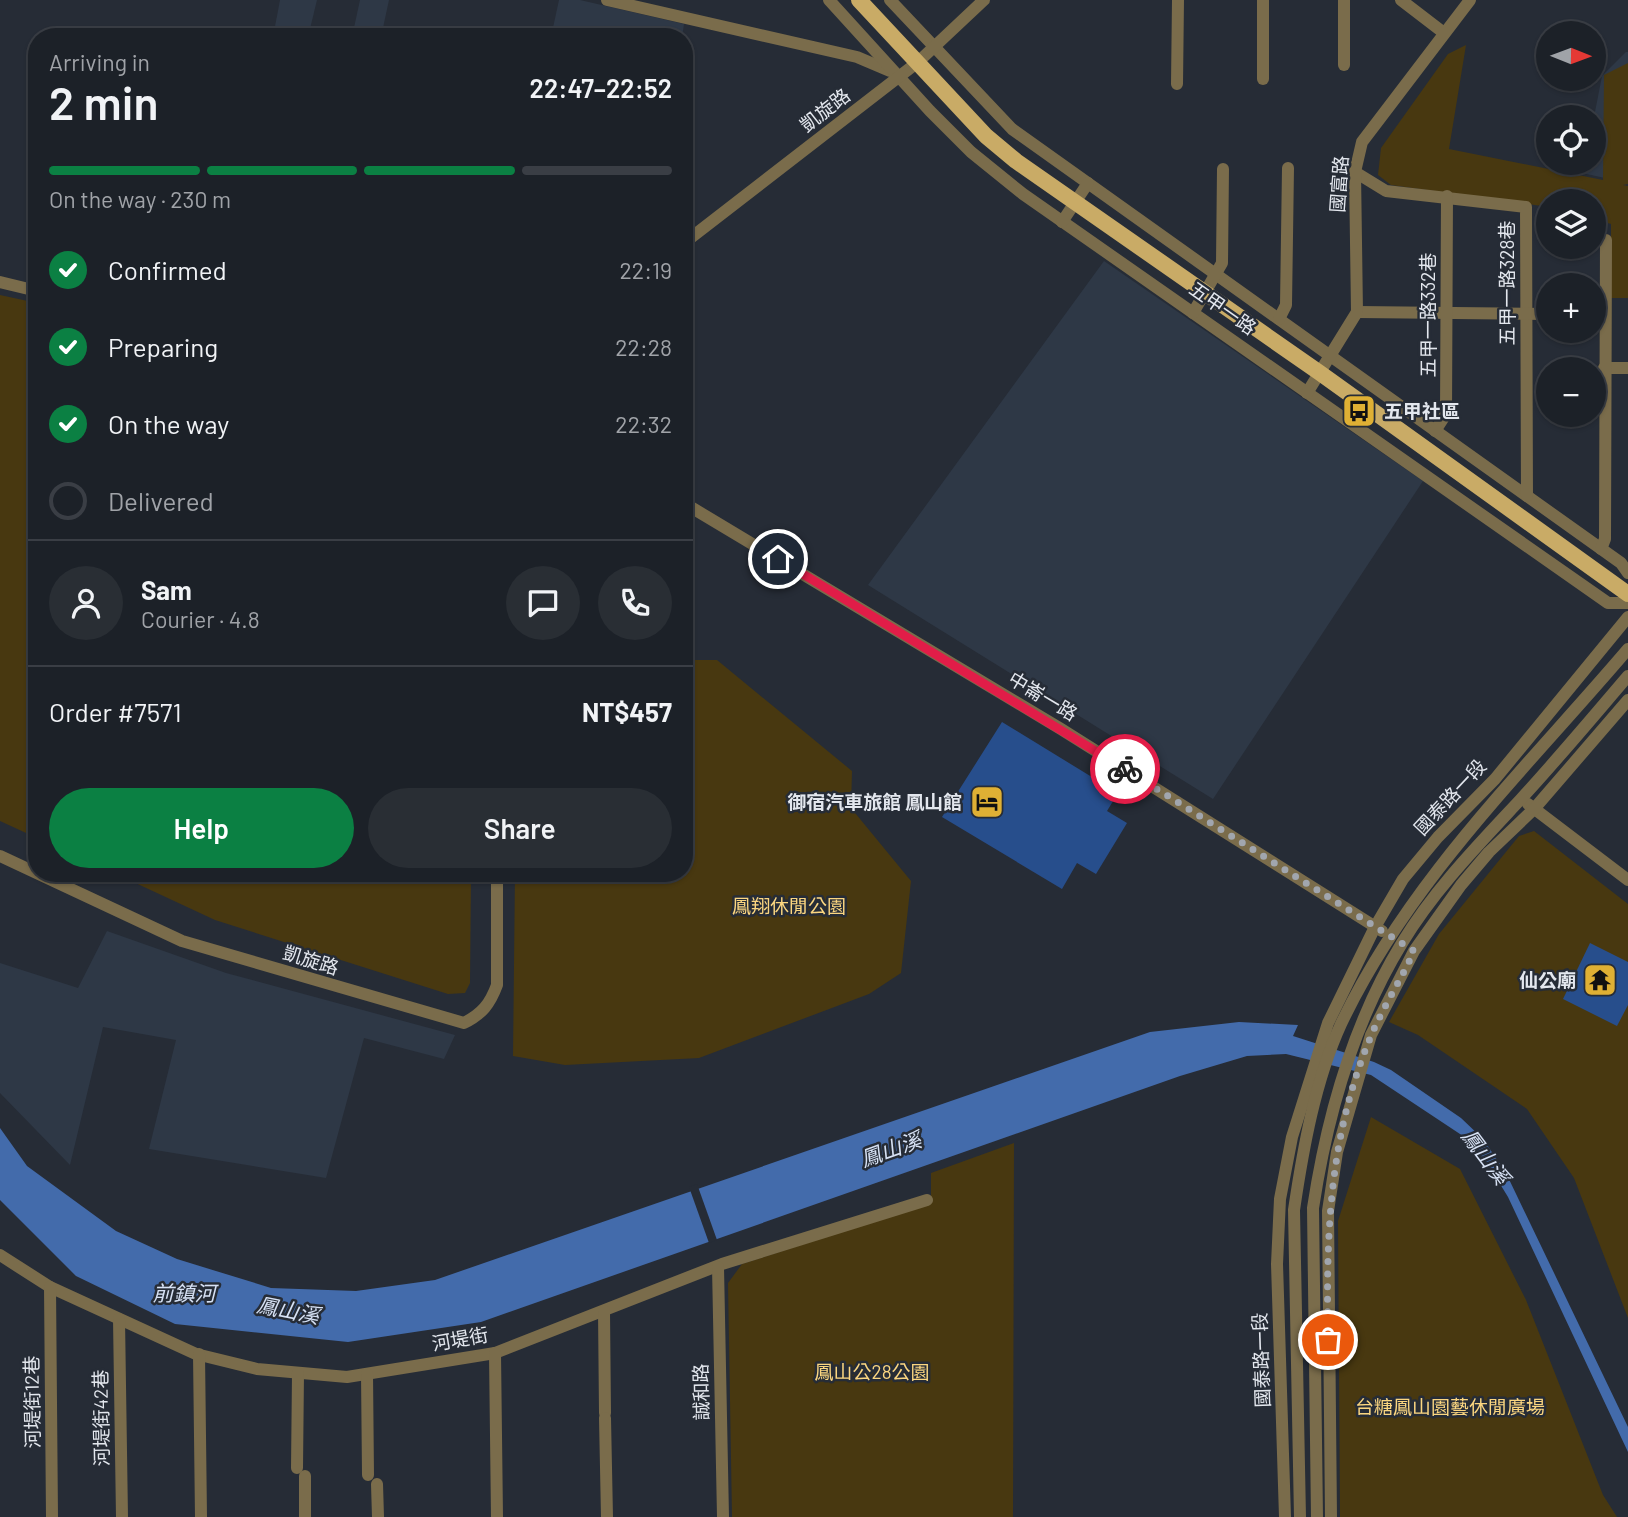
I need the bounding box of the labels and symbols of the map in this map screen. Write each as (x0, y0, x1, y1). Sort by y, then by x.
north arrow (1536, 21, 1606, 91)
street label: 凱旋路 (795, 83, 854, 136)
street label: 國富路 (1325, 155, 1352, 213)
street label: 五甲一路328巷 (1495, 221, 1518, 345)
street label: 五甲一路332巷 (1416, 253, 1439, 377)
street label: 五甲一路 (1186, 276, 1261, 339)
bus stop icon: 五甲社區 (1340, 392, 1378, 430)
place label: 五甲社區 (1384, 399, 1460, 422)
pin (748, 529, 808, 589)
street label: 中崙一路 (1005, 666, 1082, 725)
courier (1090, 734, 1160, 804)
street label: 國泰路一段 (1409, 754, 1490, 839)
hotel icon: 御宿汽車旅館 鳳山館 (968, 783, 1006, 821)
place label: 御宿汽車旅館 鳳山館 (787, 790, 962, 813)
park label: 鳳翔休閒公園 (732, 894, 846, 917)
street label: 凱旋路 (281, 940, 342, 979)
temple icon: 仙公廟 (1581, 961, 1619, 999)
place label: 仙公廟 (1519, 968, 1576, 991)
water label: 鳳山溪 (1457, 1123, 1517, 1191)
water label: 鳳山溪 (857, 1125, 927, 1171)
water label: 前鎮河 (153, 1280, 219, 1305)
water label: 鳳山溪 (255, 1291, 325, 1328)
pin (1298, 1310, 1358, 1370)
street label: 國泰路一段 (1247, 1312, 1274, 1408)
street label: 河堤街 (430, 1322, 490, 1355)
street label: 河堤街12巷 (19, 1355, 44, 1449)
park label: 鳳山公28公園 (814, 1360, 930, 1383)
street label: 誠和路 (689, 1363, 712, 1421)
street label: 河堤街42巷 (88, 1369, 113, 1467)
park label: 台糖鳳山園藝休閒廣場 (1355, 1395, 1545, 1418)

